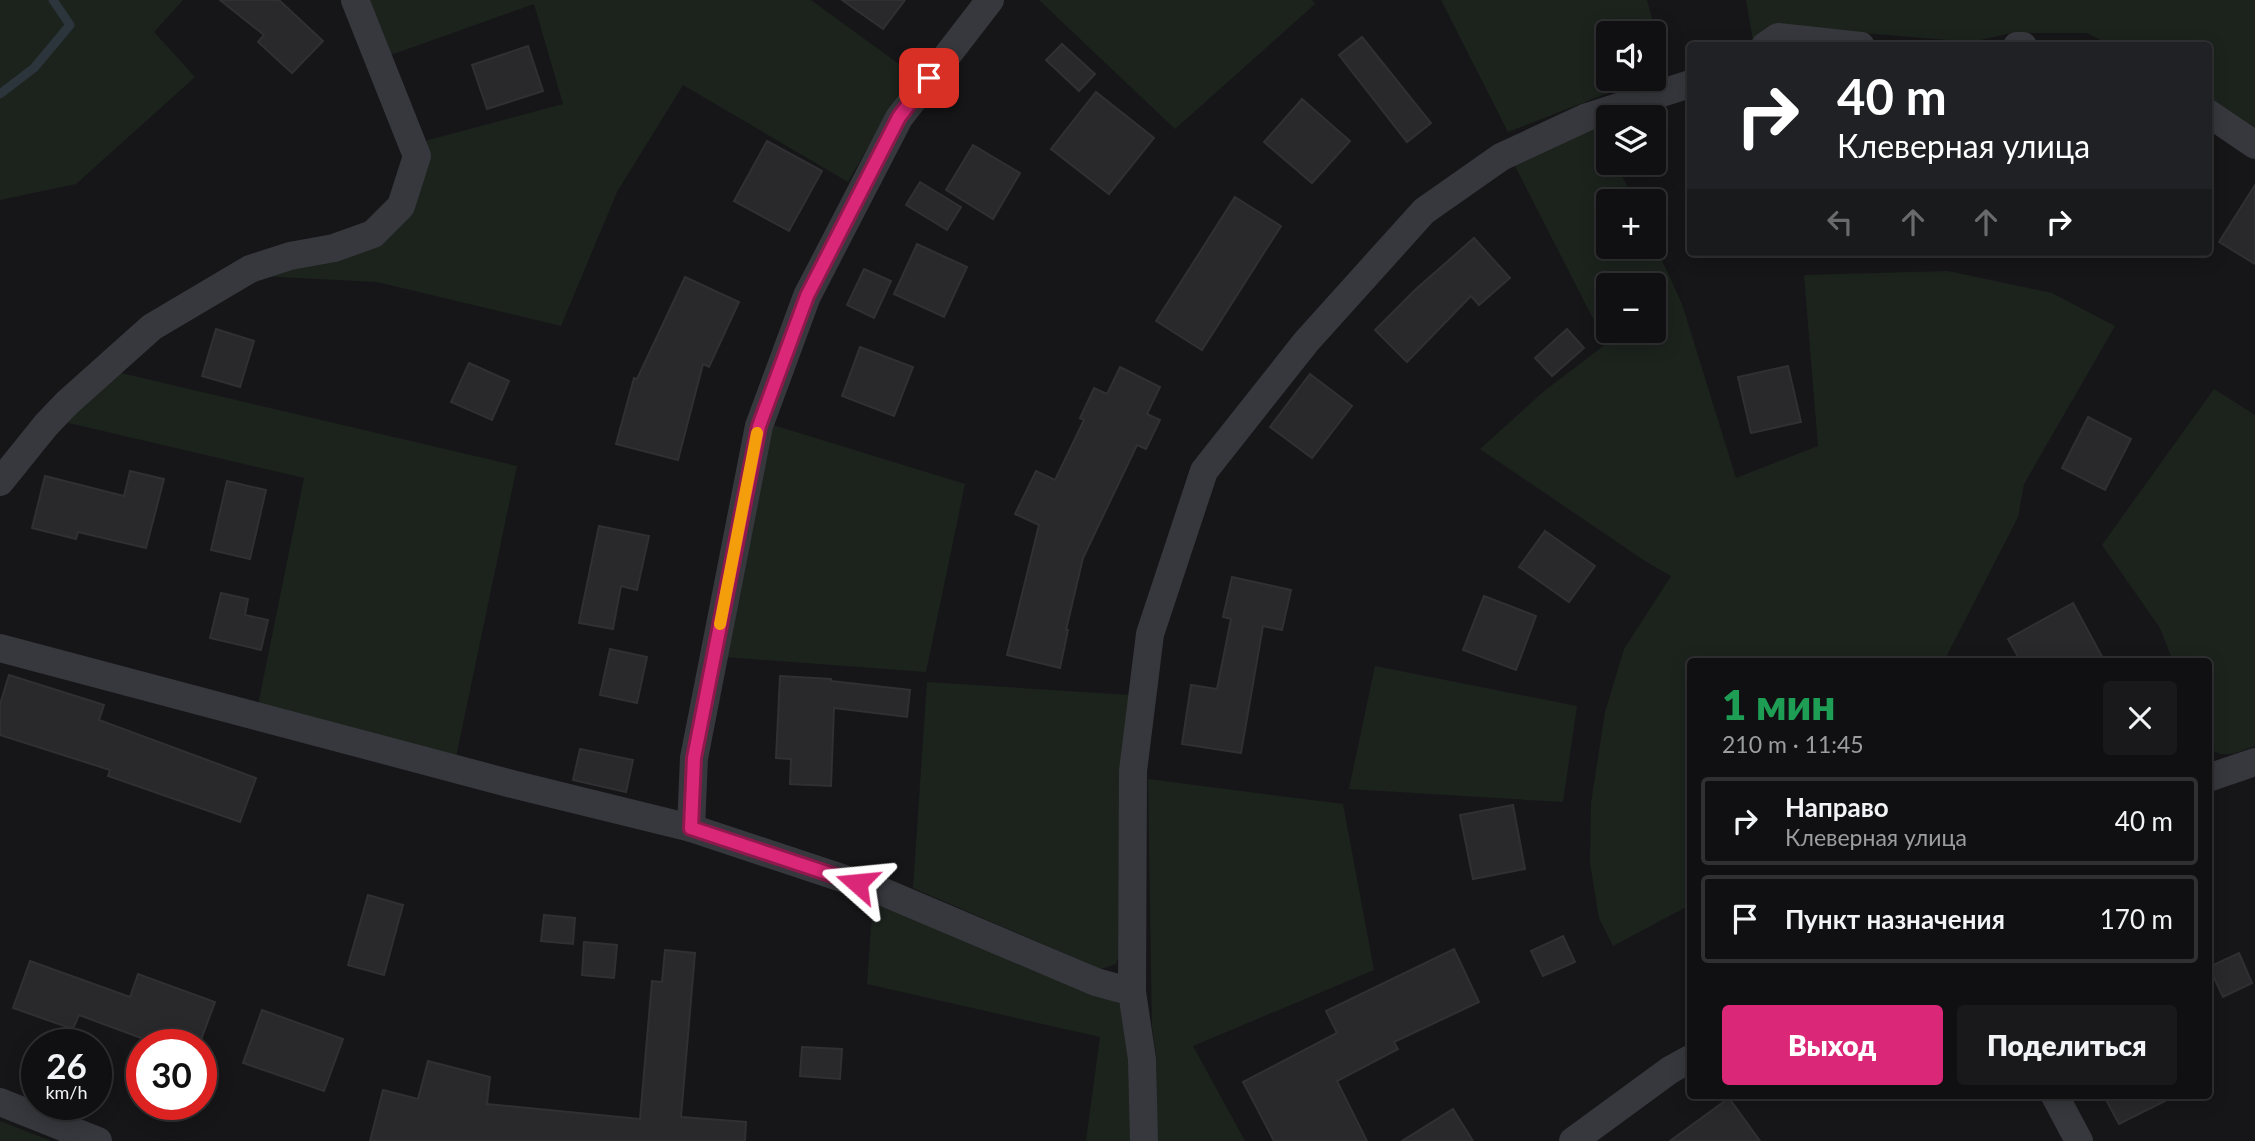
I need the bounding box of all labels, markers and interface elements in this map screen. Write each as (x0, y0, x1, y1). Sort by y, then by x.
map controls (1596, 21, 1666, 343)
button: sound (1596, 21, 1666, 91)
pin (899, 48, 959, 108)
icon: arrive (910, 59, 948, 97)
text: 40 m (1837, 67, 1947, 125)
icon: right (1722, 70, 1813, 161)
button: layers (1596, 105, 1666, 175)
text: Клеверная улица (1837, 126, 2090, 165)
button: + (1596, 189, 1666, 259)
icon: left (1821, 203, 1859, 241)
icon: ahead (1894, 203, 1932, 241)
icon: ahead (1967, 203, 2005, 241)
icon: right (2040, 203, 2078, 241)
button: − (1596, 273, 1666, 343)
text: 1 мин (1722, 679, 1836, 729)
button: close (2103, 681, 2177, 755)
text: 210 m · 11:45 (1722, 730, 1864, 758)
text: Направо (1785, 791, 1889, 823)
icon: right (1726, 802, 1764, 840)
text: 40 m (2115, 805, 2173, 837)
text: Клеверная улица (1785, 823, 1967, 851)
position arrow (820, 846, 894, 920)
icon: arrive (1726, 900, 1764, 938)
text: Пункт назначения (1785, 903, 2005, 935)
text: 170 m (2100, 903, 2173, 935)
button: Выход (1722, 1005, 1943, 1085)
button: Поделиться (1957, 1005, 2177, 1085)
speed limit sign: 30 (126, 1029, 217, 1120)
text: 26 (46, 1044, 87, 1086)
text: km/h (45, 1081, 88, 1103)

